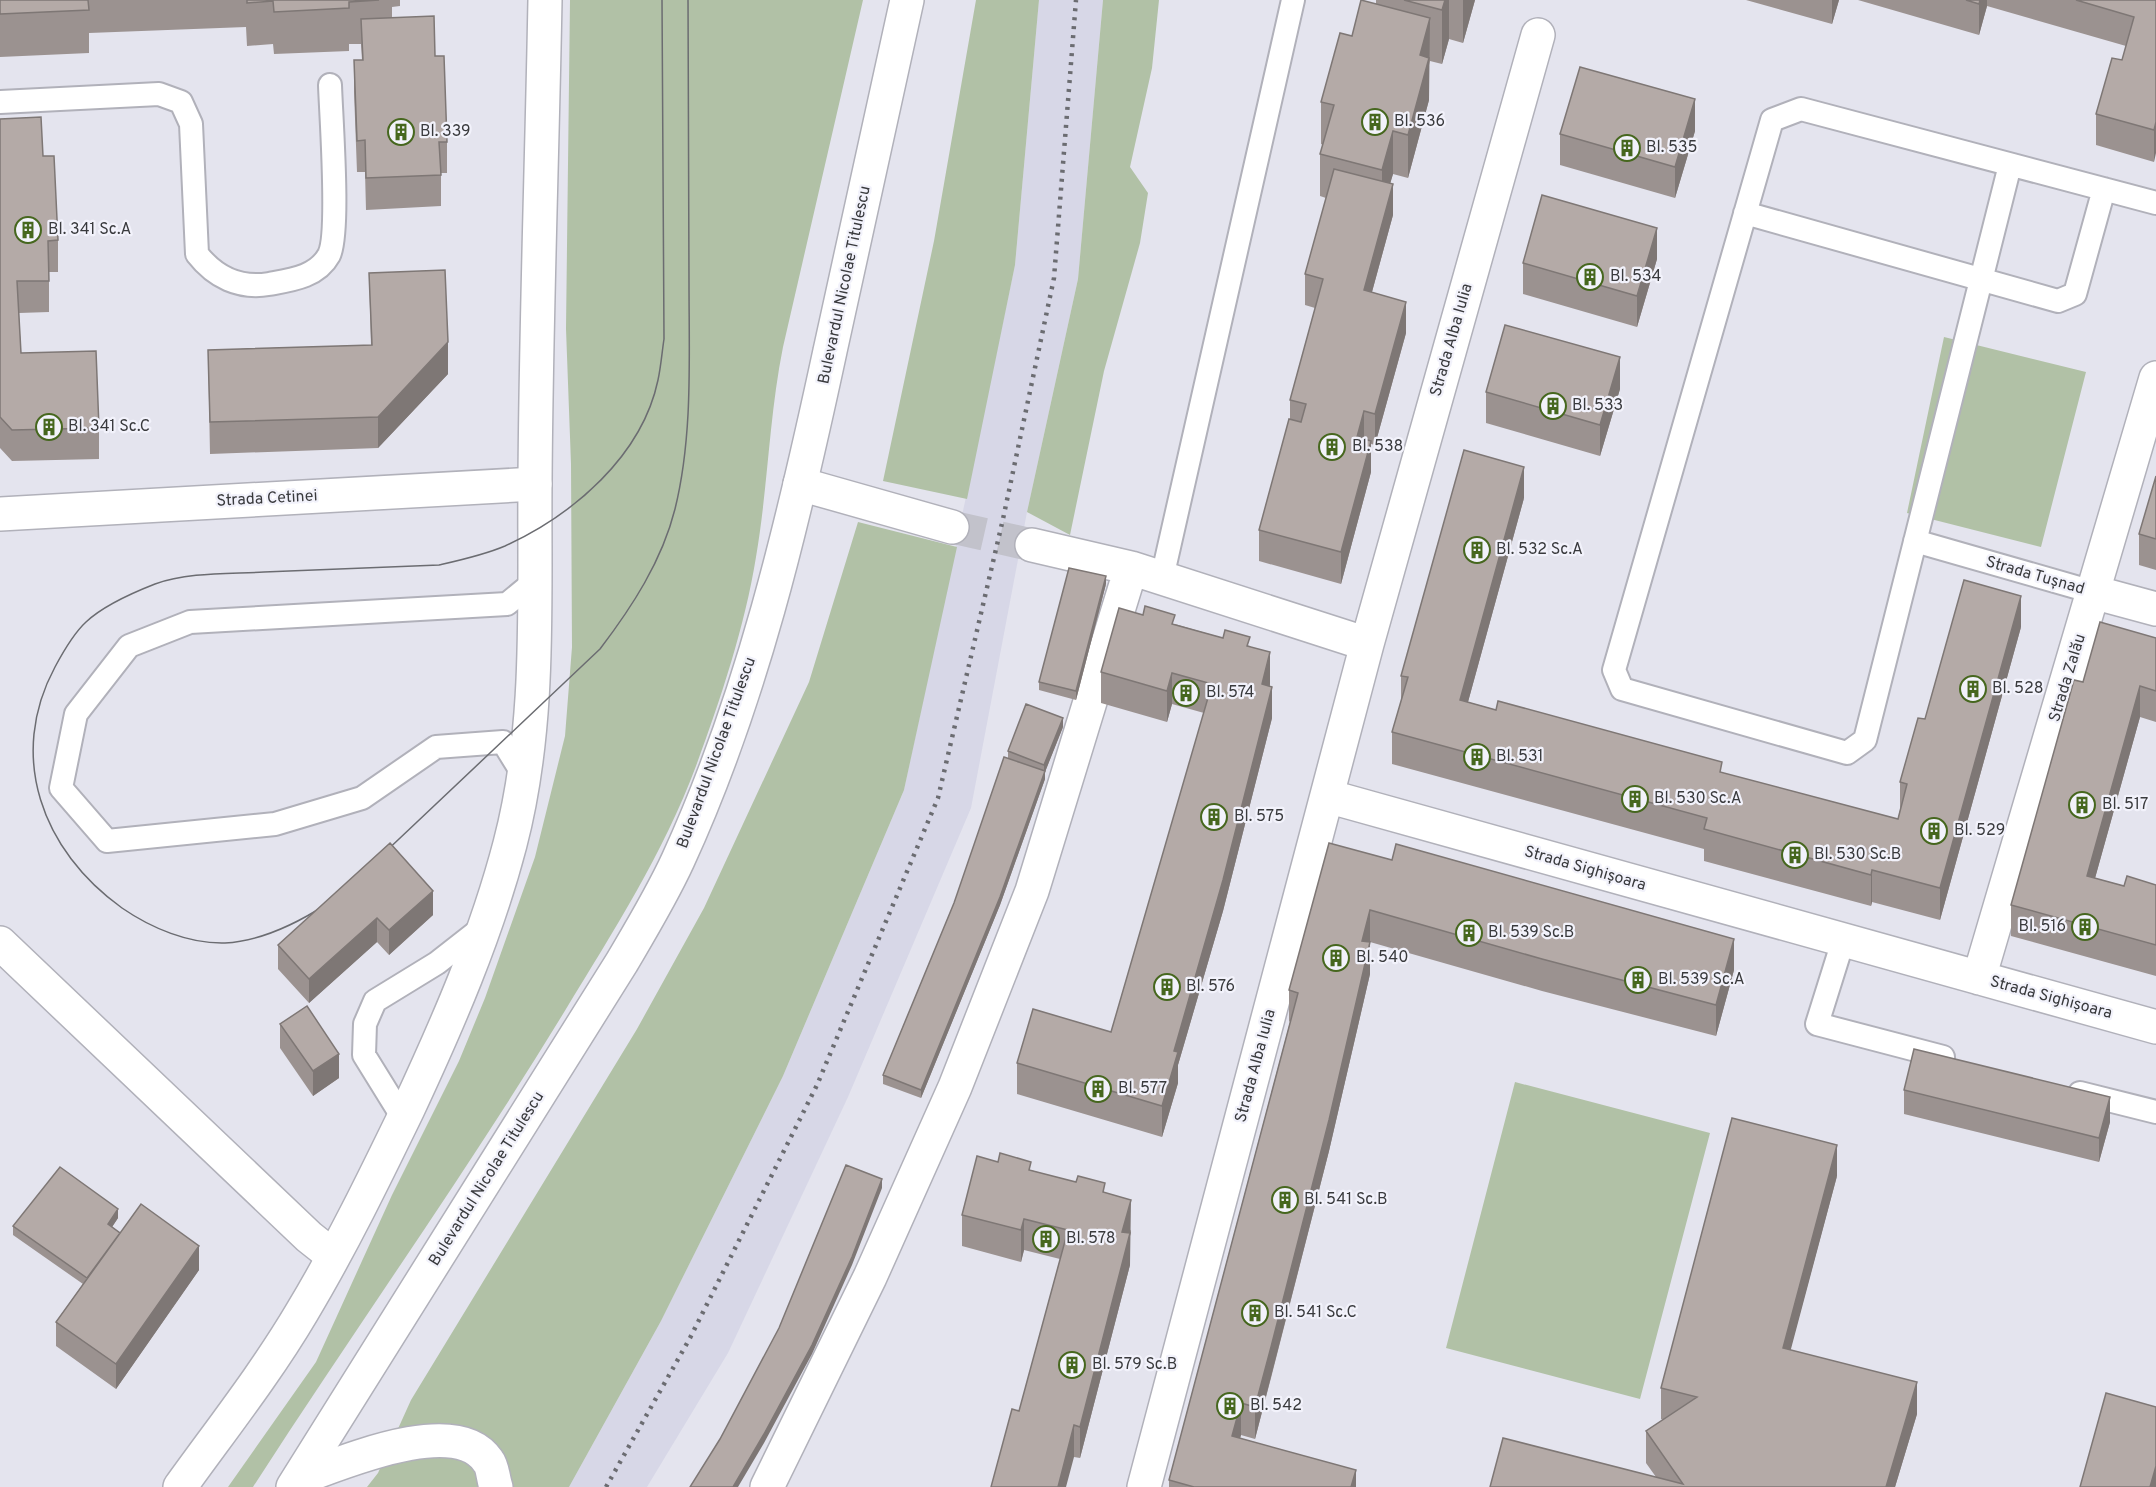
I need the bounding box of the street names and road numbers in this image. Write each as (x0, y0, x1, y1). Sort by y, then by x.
street label: Bulevardul Nicolae Titulescu (814, 184, 876, 386)
street label: Strada Alba Iulia (1426, 281, 1478, 399)
street label: Strada Cetinei (216, 486, 318, 512)
street label: Strada Tușnad (1983, 552, 2087, 600)
street label: Strada Zalău (2045, 632, 2091, 724)
street label: Bulevardul Nicolae Titulescu (673, 655, 761, 851)
street label: Strada Sighișoara (1522, 842, 1648, 896)
street label: Strada Sighișoara (1988, 972, 2114, 1024)
street label: Strada Alba Iulia (1231, 1007, 1281, 1125)
street label: Bulevardul Nicolae Titulescu (425, 1088, 549, 1270)

